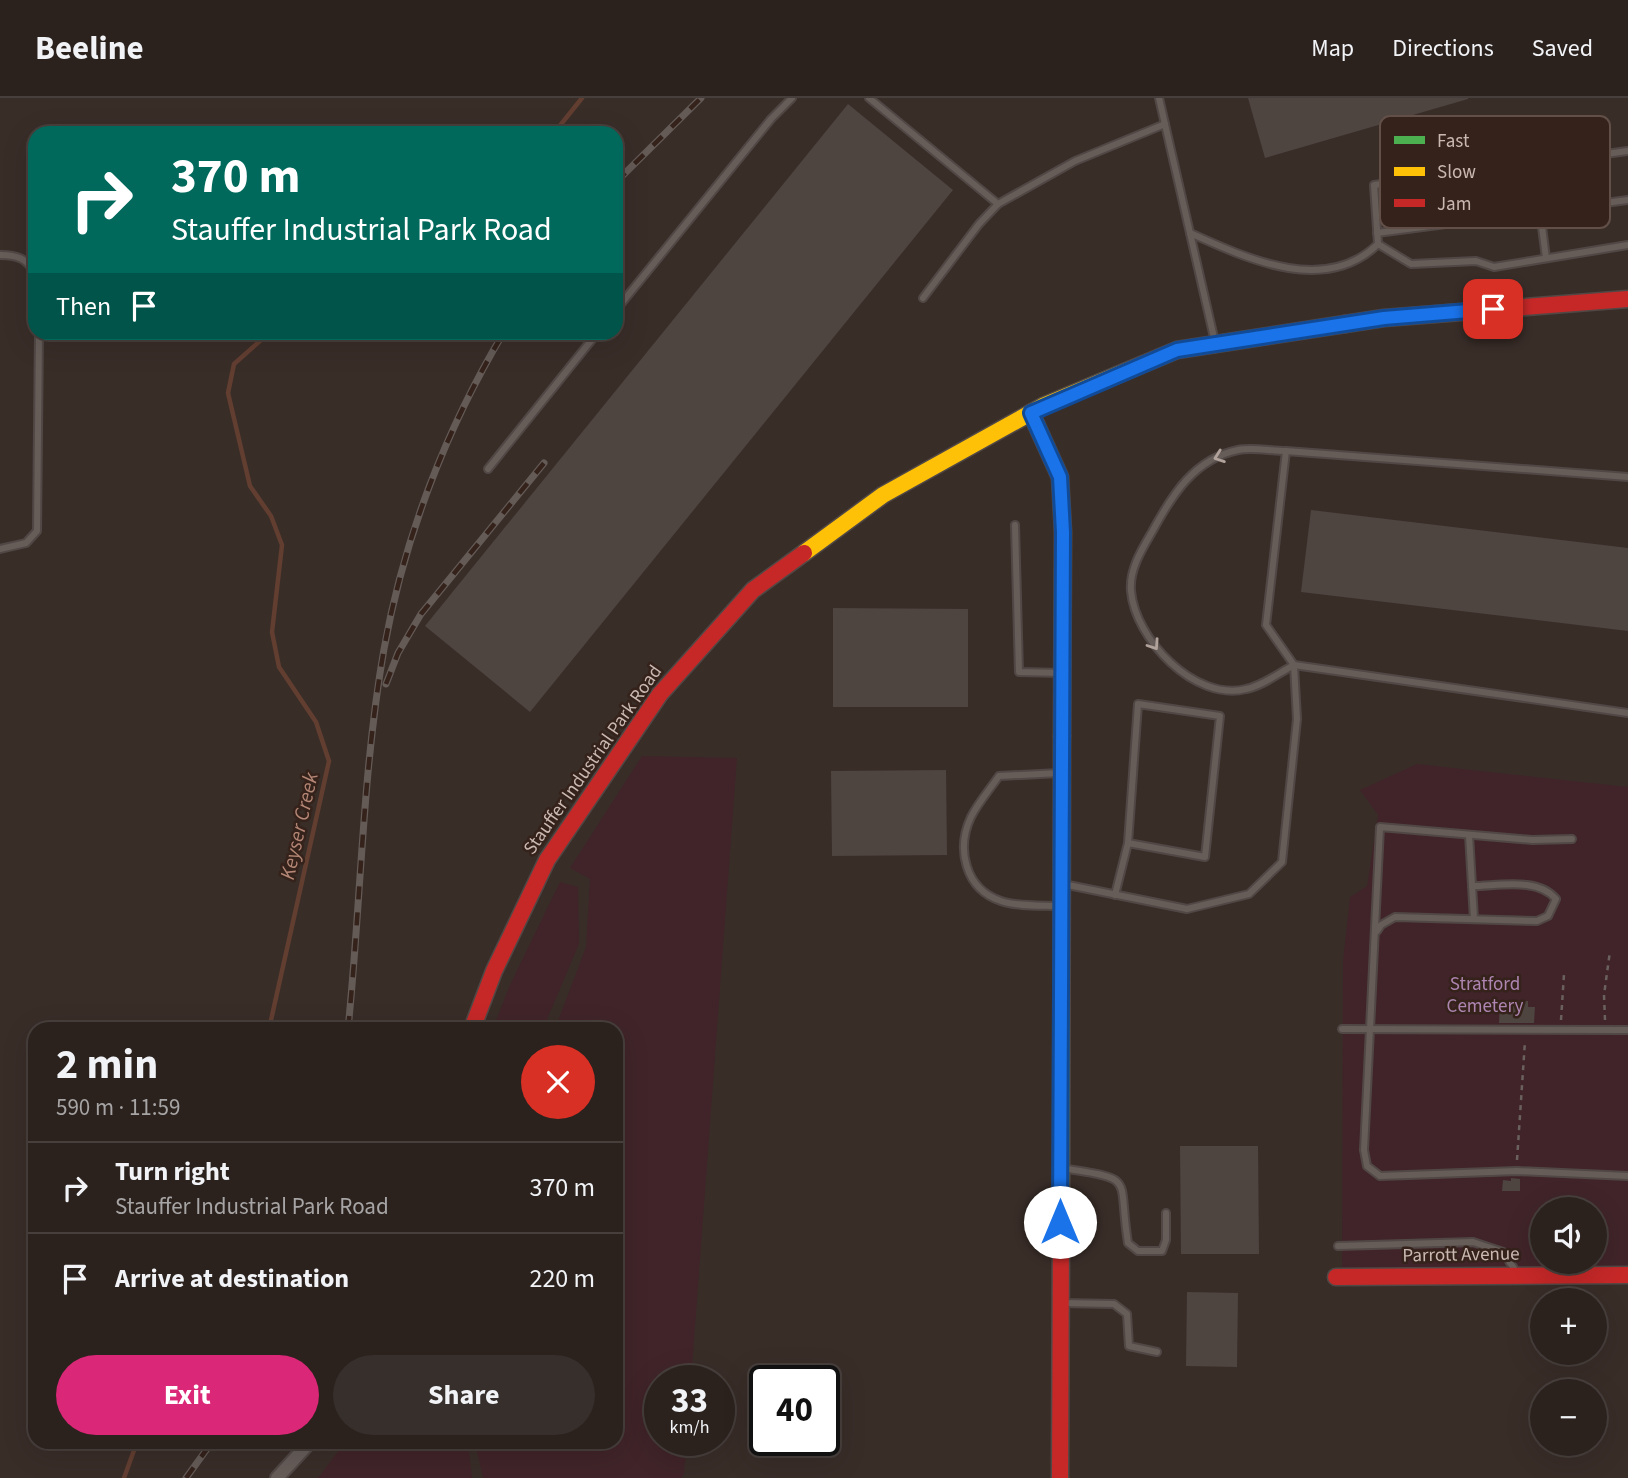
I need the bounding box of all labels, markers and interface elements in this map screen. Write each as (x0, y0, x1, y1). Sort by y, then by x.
text: Beeline (35, 25, 144, 72)
text: Map (1311, 31, 1354, 66)
text: Directions (1392, 31, 1494, 66)
text: Saved (1532, 31, 1593, 66)
legend (1380, 116, 1610, 228)
text: Fast (1437, 128, 1470, 155)
text: 370 m (171, 142, 300, 212)
icon: right (56, 154, 147, 245)
text: Slow (1437, 159, 1476, 186)
text: Jam (1437, 191, 1471, 218)
text: Stauffer Industrial Park Road (171, 207, 552, 253)
pin (1463, 279, 1523, 339)
icon: arrive (125, 287, 163, 325)
text: Then (56, 288, 111, 325)
icon: arrive (1474, 290, 1512, 328)
one-way arrow (1214, 449, 1226, 463)
one-way arrow (1146, 637, 1158, 650)
street label: Stauffer Industrial Park Road (517, 660, 669, 860)
water label: Keyser Creek (272, 768, 326, 883)
park label: Stratford Cemetery (1447, 971, 1524, 1020)
text: 2 min (56, 1035, 158, 1095)
button: close (521, 1045, 595, 1119)
text: 590 m · 11:59 (56, 1091, 180, 1124)
text: Turn right (115, 1153, 230, 1190)
icon: right (56, 1169, 94, 1207)
text: 370 m (529, 1169, 595, 1206)
position arrow (1023, 1185, 1097, 1259)
text: Stauffer Industrial Park Road (115, 1190, 389, 1223)
map controls (1530, 1197, 1607, 1456)
button: sound (1530, 1197, 1607, 1274)
street label: Parrott Avenue (1402, 1240, 1520, 1270)
icon: arrive (56, 1260, 94, 1298)
text: Arrive at destination (115, 1260, 349, 1297)
text: 220 m (529, 1260, 595, 1297)
button: + (1530, 1288, 1607, 1365)
button: Exit (56, 1355, 319, 1435)
button: Share (333, 1355, 595, 1435)
speed limit sign: 40 (749, 1365, 840, 1456)
text: 33 (671, 1376, 708, 1426)
button: − (1530, 1379, 1607, 1456)
text: km/h (670, 1415, 709, 1440)

